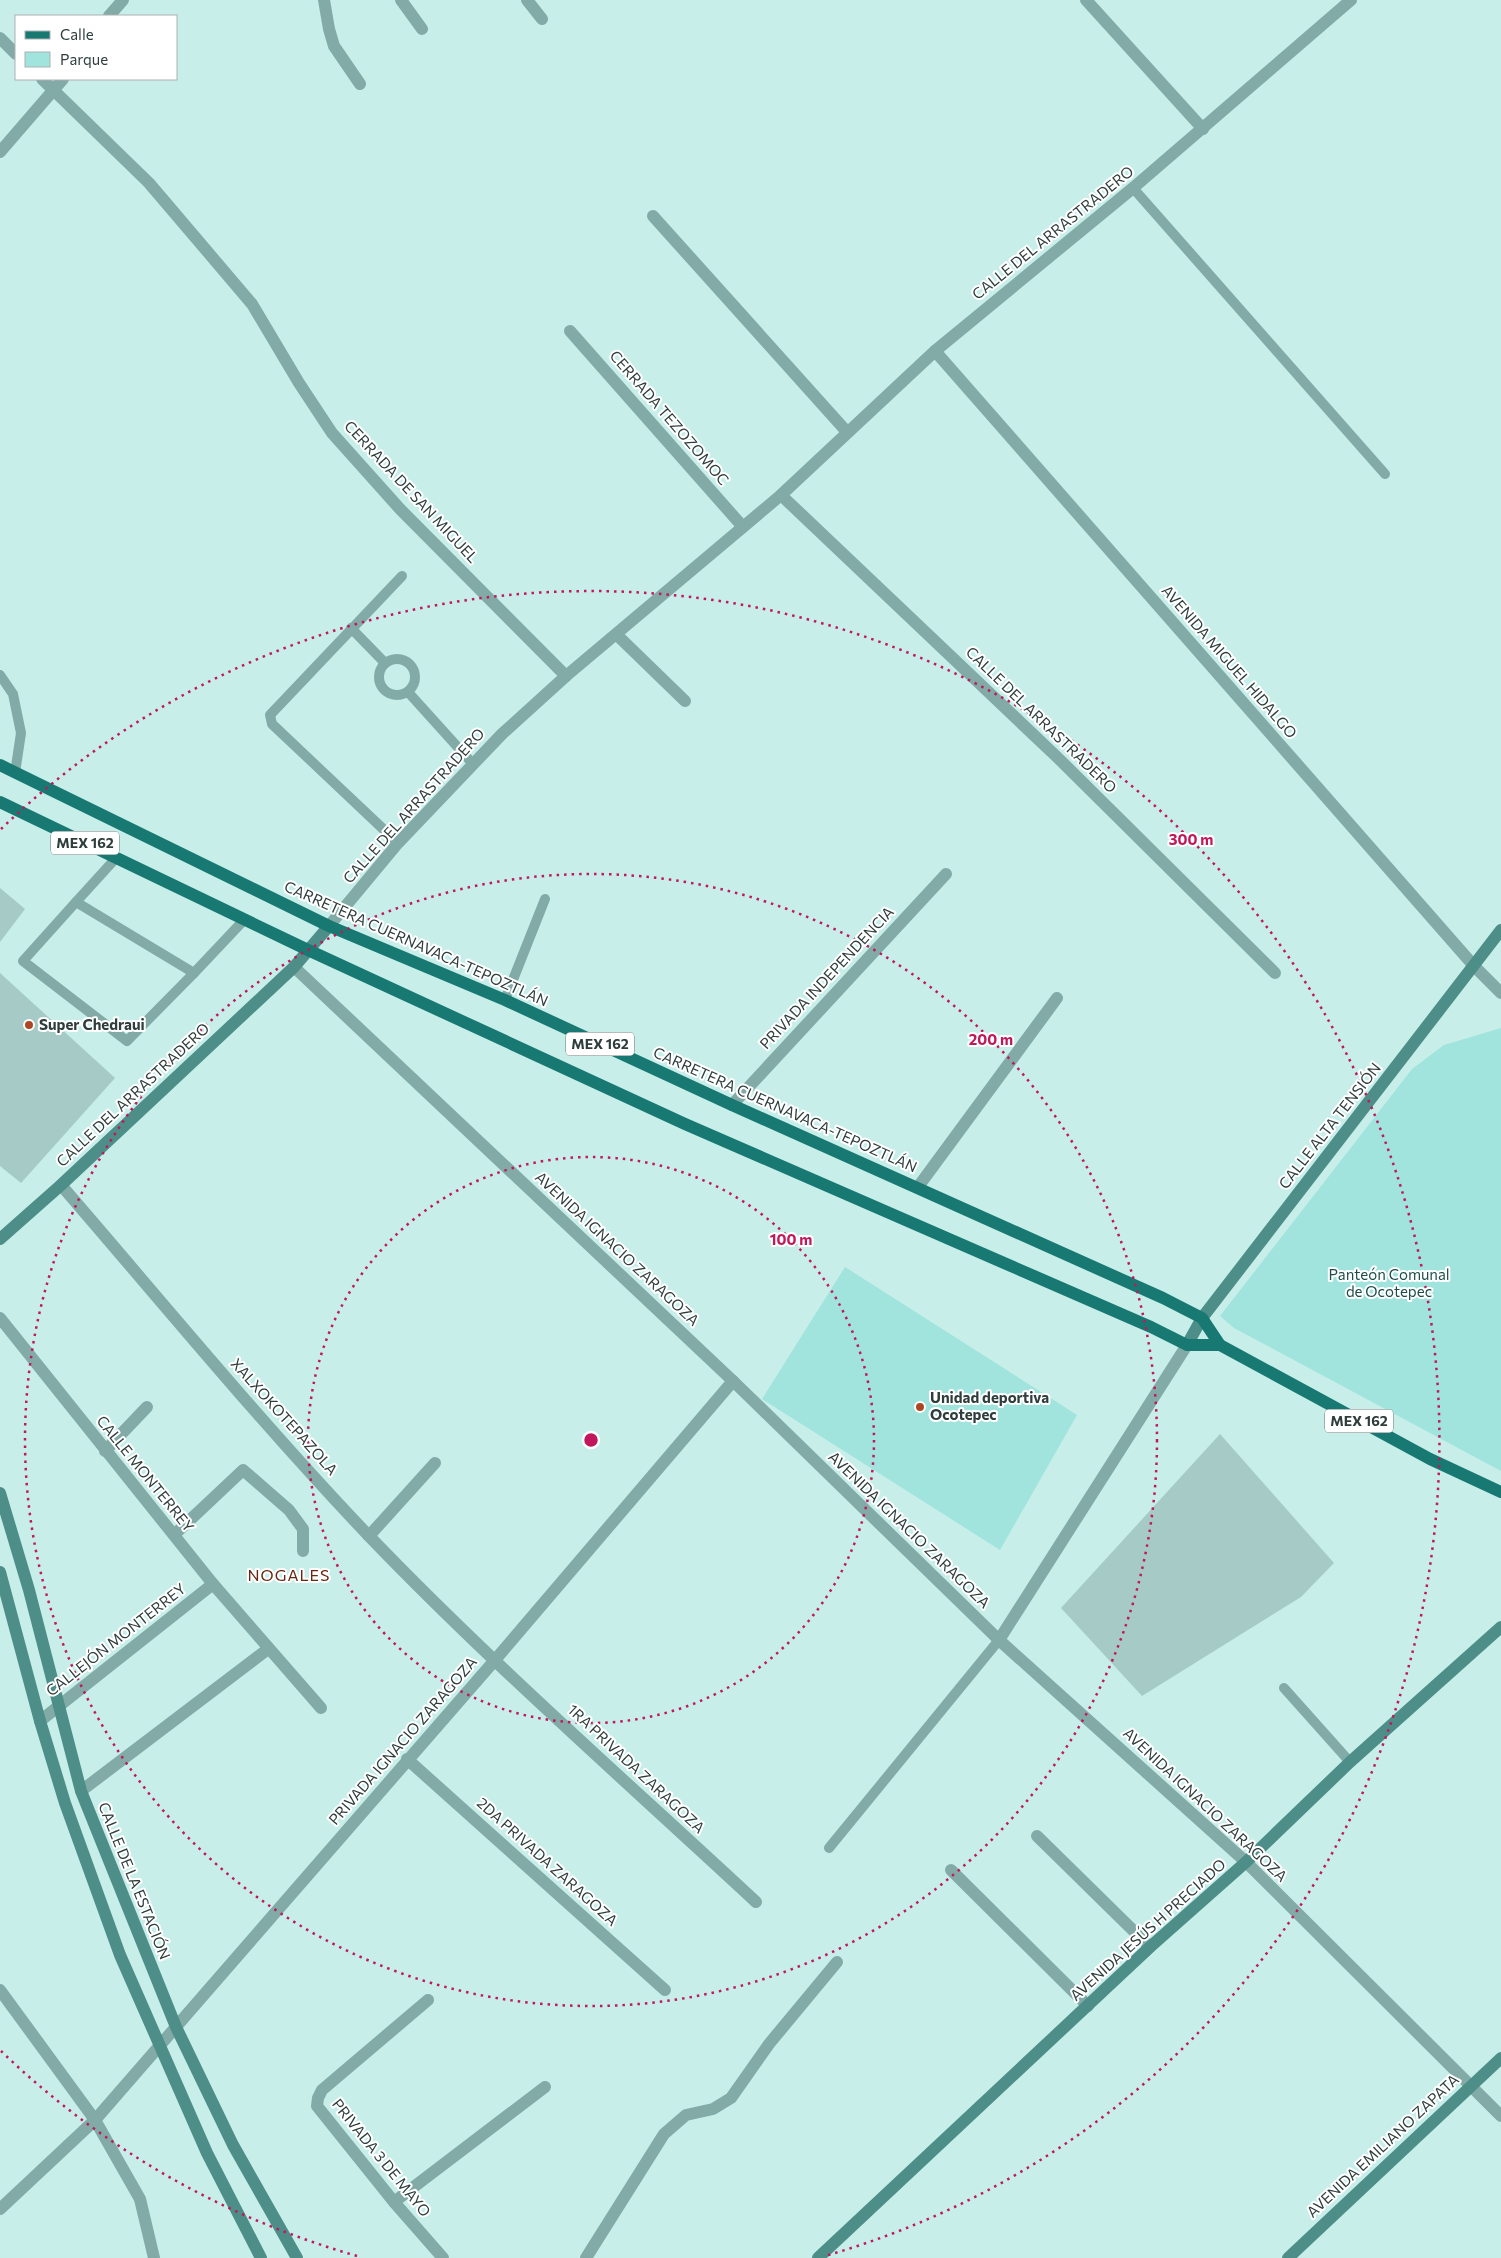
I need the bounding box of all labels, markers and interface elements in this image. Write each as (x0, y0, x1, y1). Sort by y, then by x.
legend (15, 15, 178, 80)
text: Calle (60, 25, 94, 43)
text: Parque (60, 50, 108, 68)
street label: CALLE DEL ARRASTRADERO (968, 162, 1137, 303)
street label: CERRADA TEZOZOMOC (606, 346, 733, 488)
street label: CERRADA DE SAN MIGUEL (341, 417, 483, 566)
street label: AVENIDA MIGUEL HIDALGO (1158, 581, 1301, 741)
street label: CALLE DEL ARRASTRADERO (963, 642, 1121, 796)
street label: CALLE DEL ARRASTRADERO (339, 724, 488, 887)
text: 300 m (1169, 830, 1213, 848)
road number: MEX 162 (51, 831, 119, 854)
street label: CARRETERA CUERNAVACA-TEPOZTLÁN (282, 876, 552, 1010)
street label: PRIVADA INDEPENDENCIA (756, 902, 897, 1052)
place label: Super Chedraui (39, 1015, 145, 1033)
marker: Super Chedraui (23, 1019, 35, 1031)
street label: CALLE DEL ARRASTRADERO (52, 1019, 212, 1170)
text: 200 m (969, 1030, 1013, 1048)
road number: MEX 162 (566, 1032, 634, 1056)
street label: CARRETERA CUERNAVACA-TEPOZTLÁN (651, 1042, 921, 1176)
street label: CALLE ALTA TENSIÓN (1274, 1058, 1384, 1192)
street label: AVENIDA IGNACIO ZARAGOZA (532, 1167, 703, 1329)
text: 100 m (770, 1230, 812, 1248)
park label: Panteón Comunal de Ocotepec (1328, 1265, 1450, 1300)
street label: XALXOKOTEPAZOLA (228, 1354, 342, 1478)
place label: Unidad deportiva Ocotepec (930, 1388, 1049, 1423)
marker: Unidad deportiva Ocotepec (914, 1401, 926, 1413)
road number: MEX 162 (1325, 1410, 1393, 1432)
street label: CALLE MONTERREY (93, 1412, 198, 1535)
centre of rings (582, 1431, 600, 1449)
street label: AVENIDA IGNACIO ZARAGOZA (825, 1447, 994, 1611)
district label: NOGALES (248, 1565, 330, 1584)
street label: CALLEJÓN MONTERREY (41, 1578, 189, 1699)
street label: PRIVADA IGNACIO ZARAGOZA (324, 1653, 480, 1828)
street label: 1RA PRIVADA ZARAGOZA (565, 1700, 709, 1836)
street label: AVENIDA IGNACIO ZARAGOZA (1120, 1723, 1291, 1885)
street label: 2DA PRIVADA ZARAGOZA (474, 1793, 622, 1929)
street label: CALLE DE LA ESTACIÓN (95, 1799, 176, 1962)
street label: AVENIDA JESÚS H PRECIADO (1065, 1854, 1229, 2004)
street label: AVENIDA EMILIANO ZAPATA (1302, 2070, 1462, 2221)
street label: PRIVADA 3 DE MAYO (329, 2095, 435, 2220)

